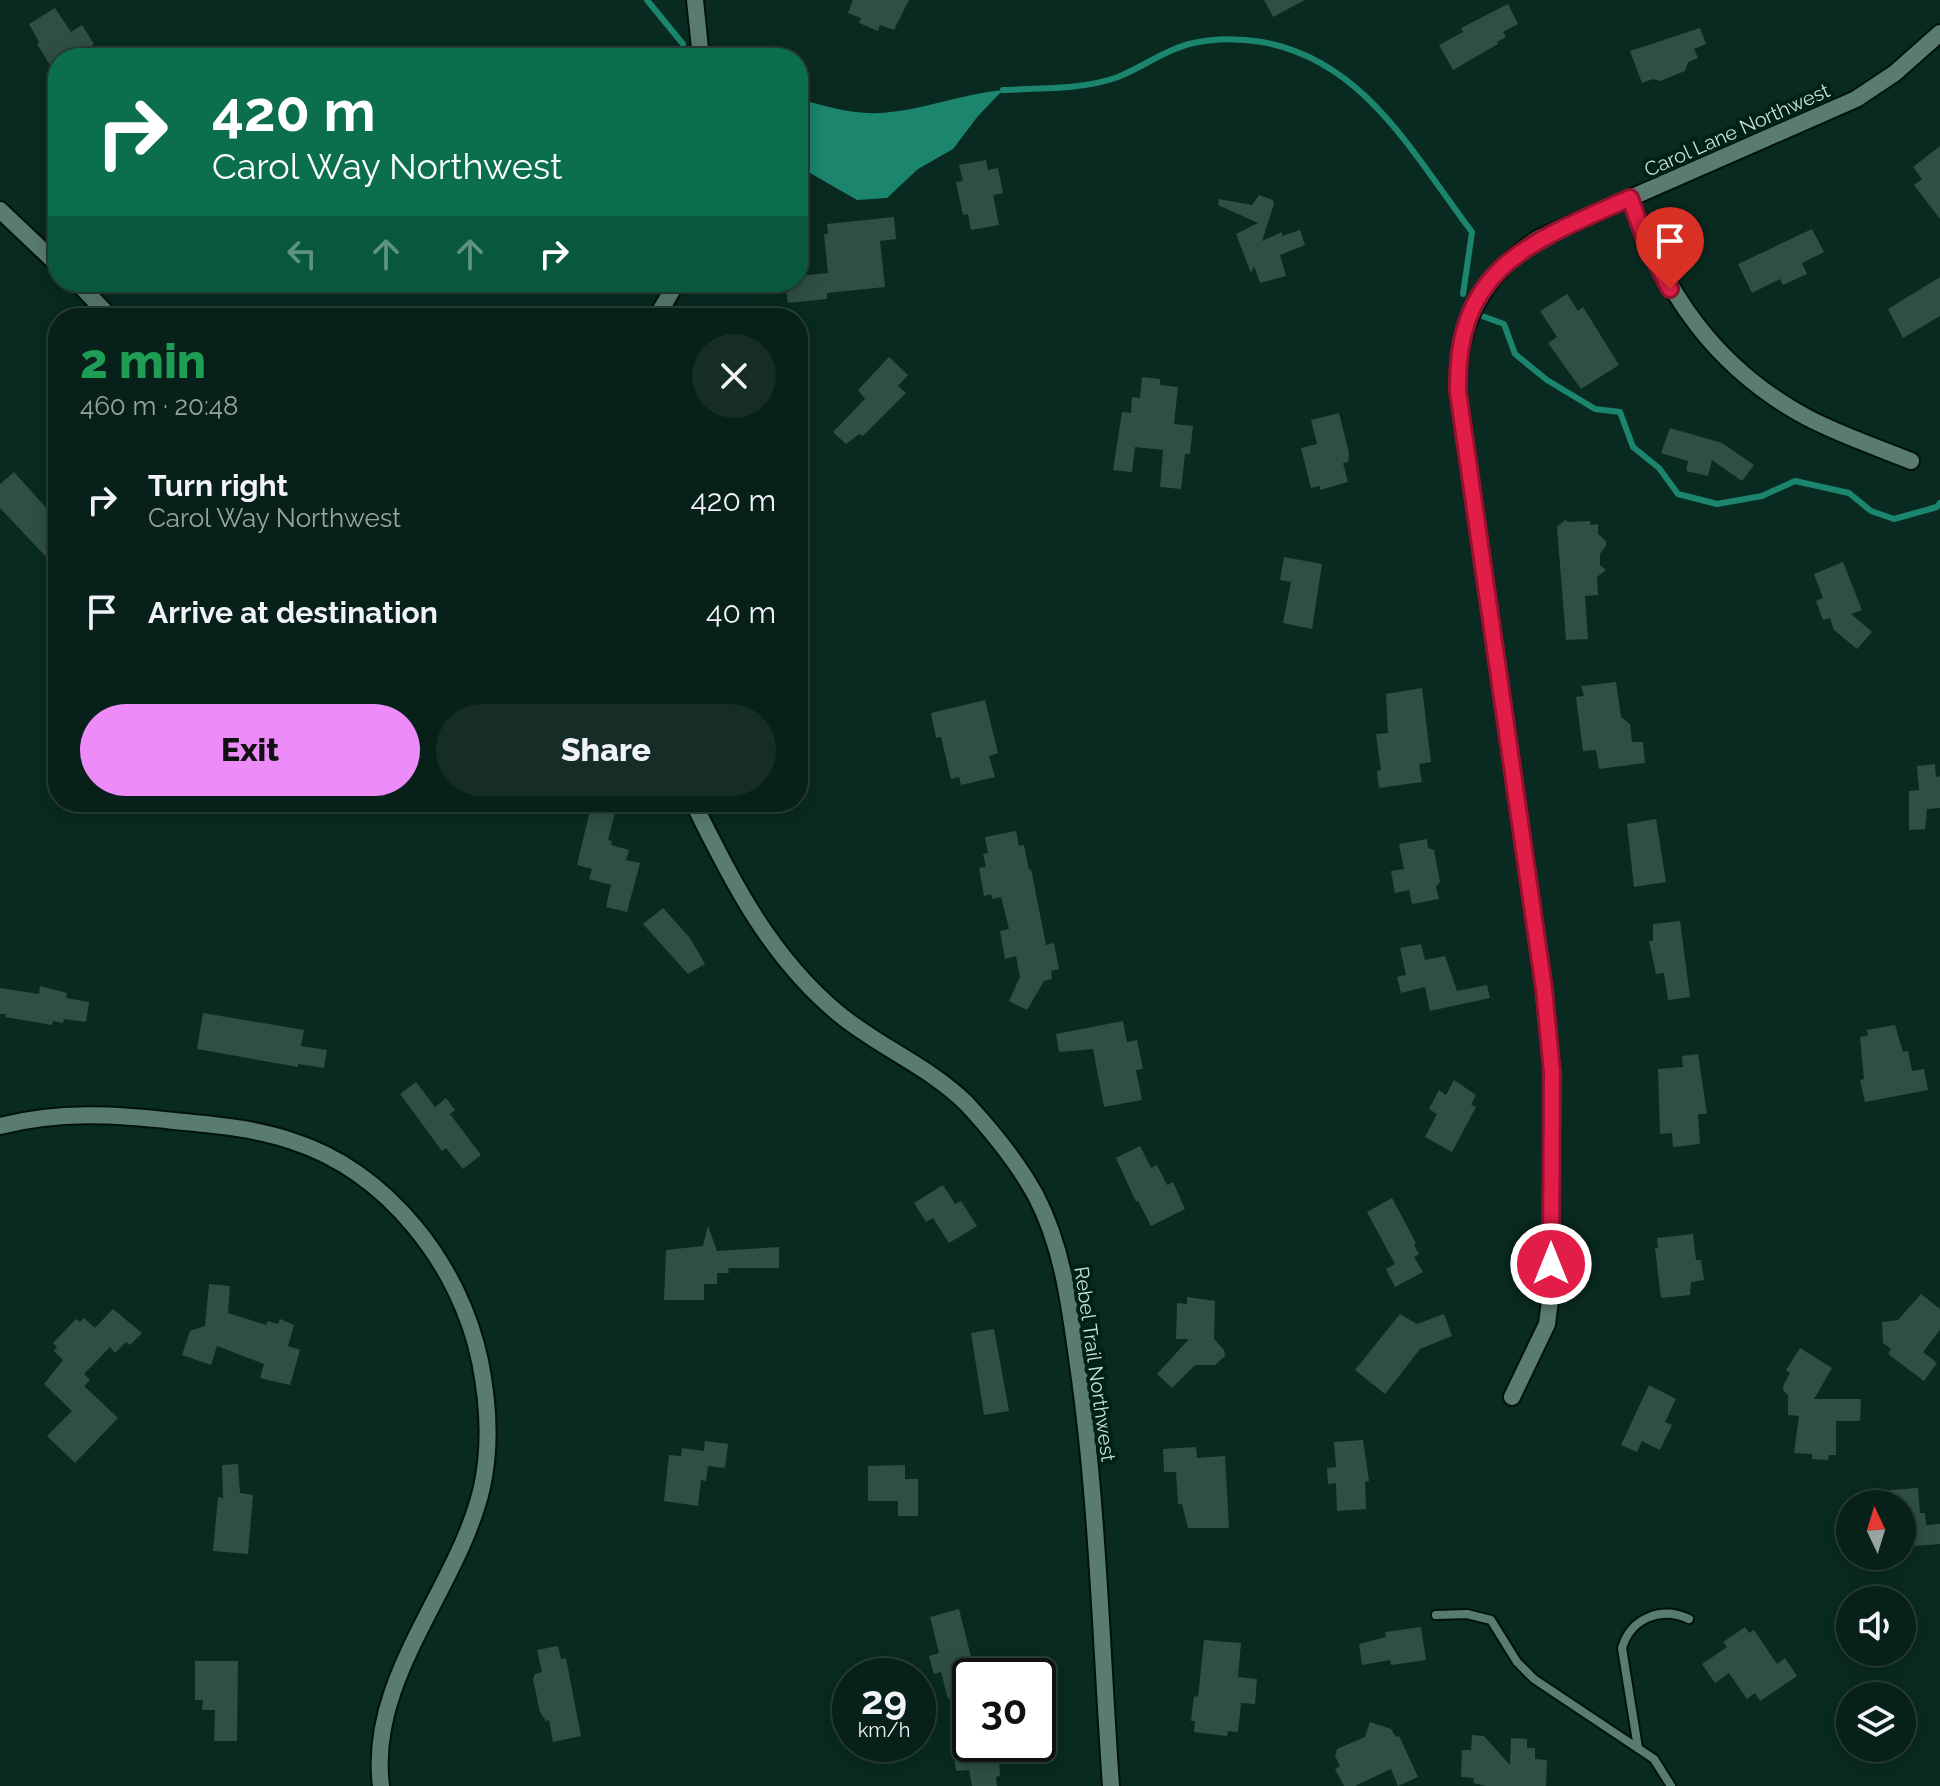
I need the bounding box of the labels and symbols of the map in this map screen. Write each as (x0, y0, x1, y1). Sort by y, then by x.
street label: Carol Lane Northwest (1641, 78, 1834, 182)
pin (1636, 207, 1704, 289)
position arrow (1509, 1222, 1593, 1306)
street label: Rebel Trail Northwest (1069, 1265, 1121, 1463)
north arrow (1836, 1490, 1916, 1570)
speed limit sign: 30 (952, 1658, 1056, 1762)

